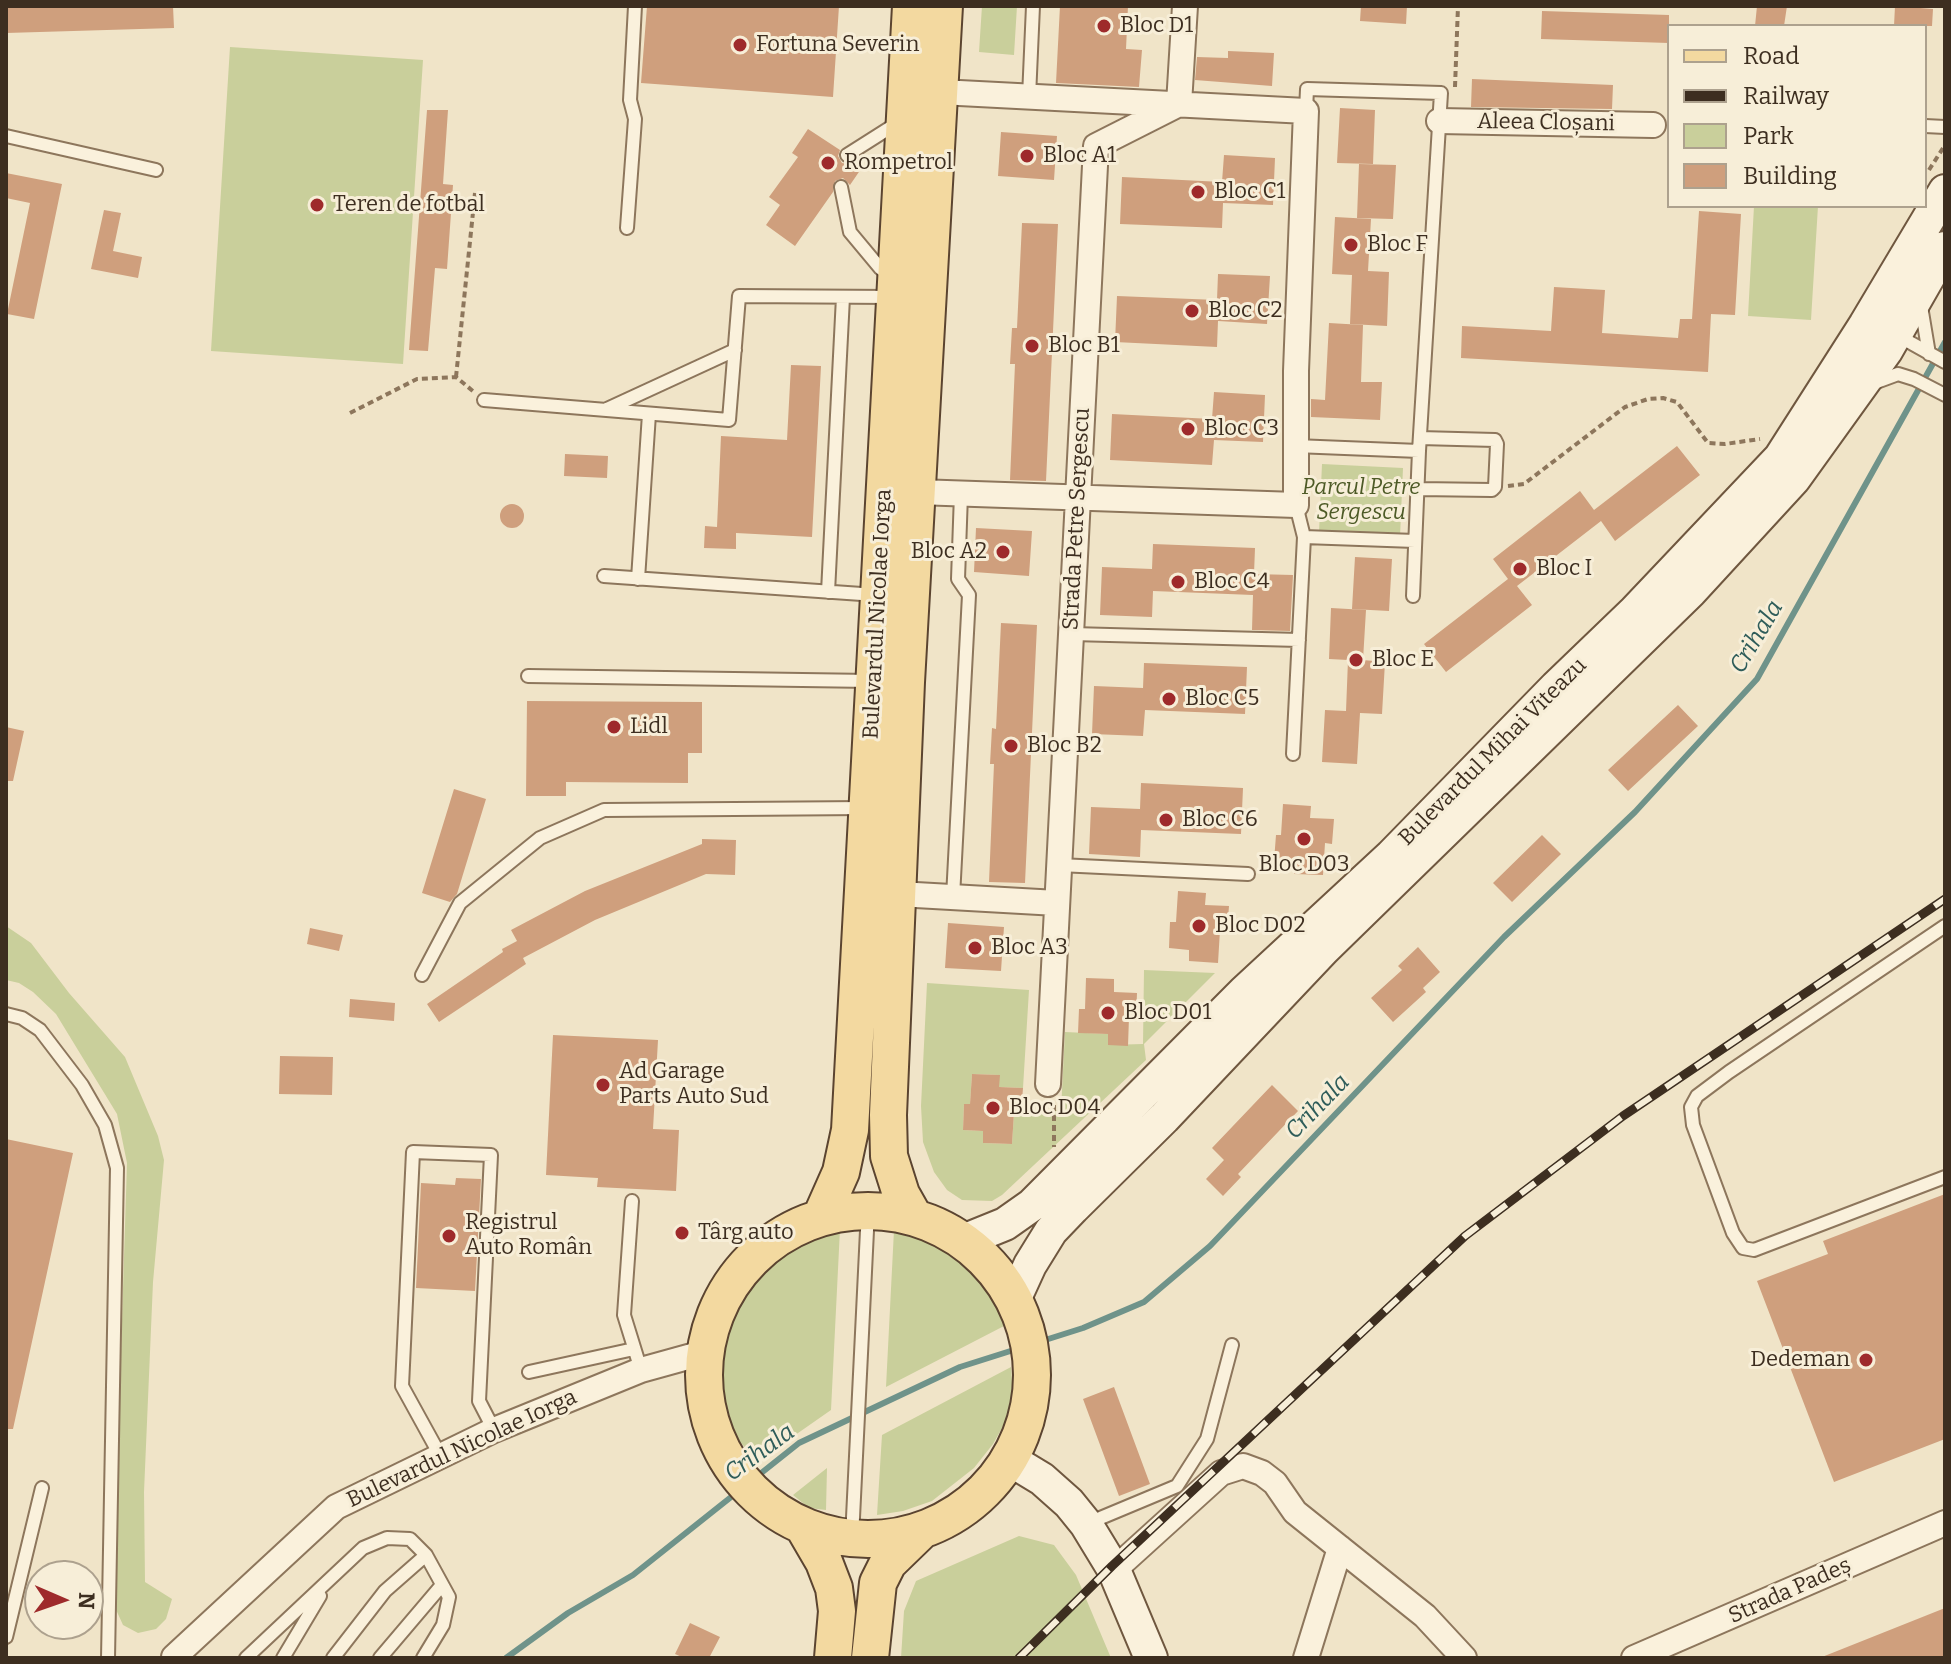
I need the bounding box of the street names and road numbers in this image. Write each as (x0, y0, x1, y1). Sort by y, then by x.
street label: Aleea Cloșani (1477, 109, 1615, 137)
street label: Strada Petre Sergescu (1058, 407, 1096, 631)
street label: Bulevardul Nicolae Iorga (858, 488, 898, 740)
street label: Bulevardul Mihai Viteazu (1394, 653, 1592, 851)
street label: Bulevardul Nicolae Iorga (343, 1384, 581, 1514)
street label: Strada Padeș (1725, 1552, 1855, 1630)

